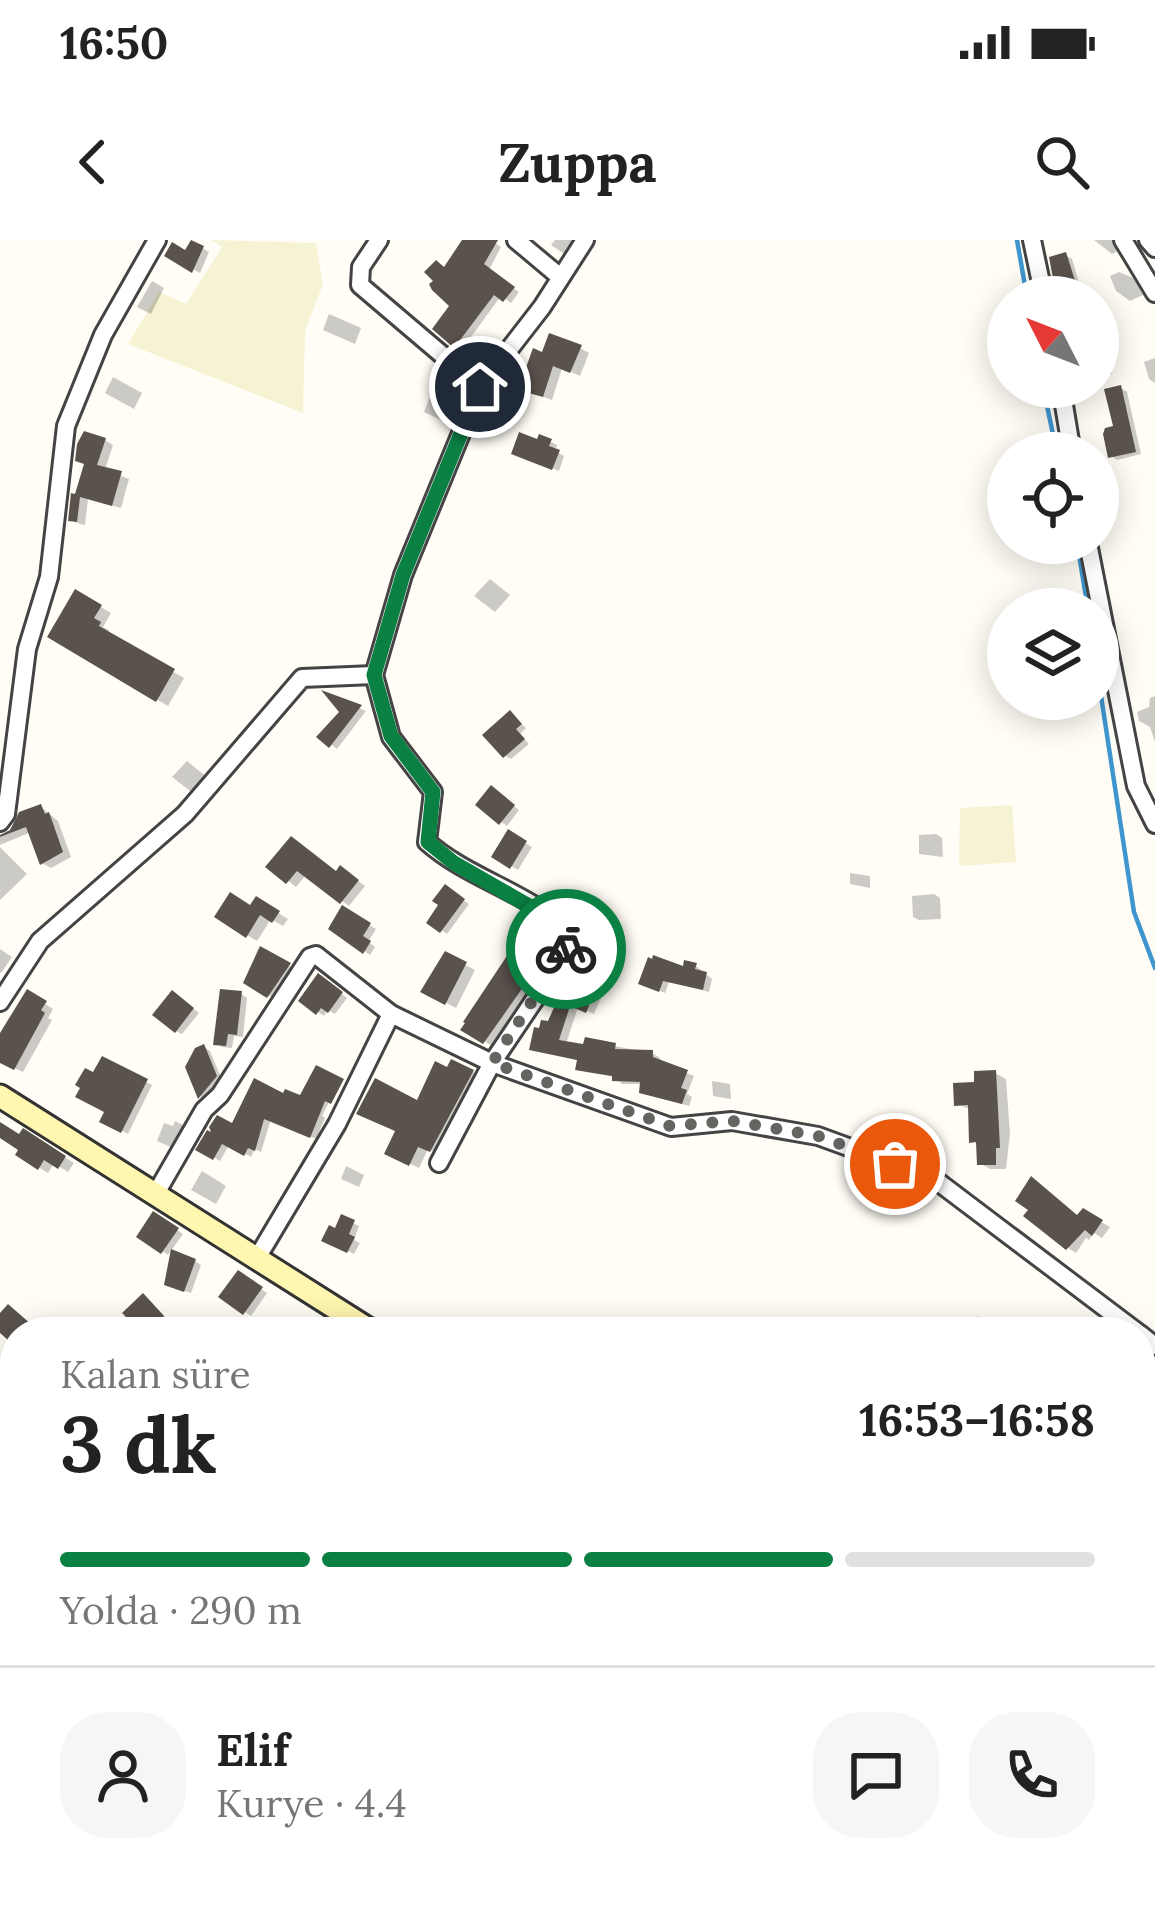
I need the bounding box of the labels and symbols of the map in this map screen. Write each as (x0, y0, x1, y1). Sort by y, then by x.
north arrow (987, 276, 1119, 408)
pin (429, 336, 531, 438)
courier (506, 889, 626, 1009)
pin (844, 1113, 946, 1215)

